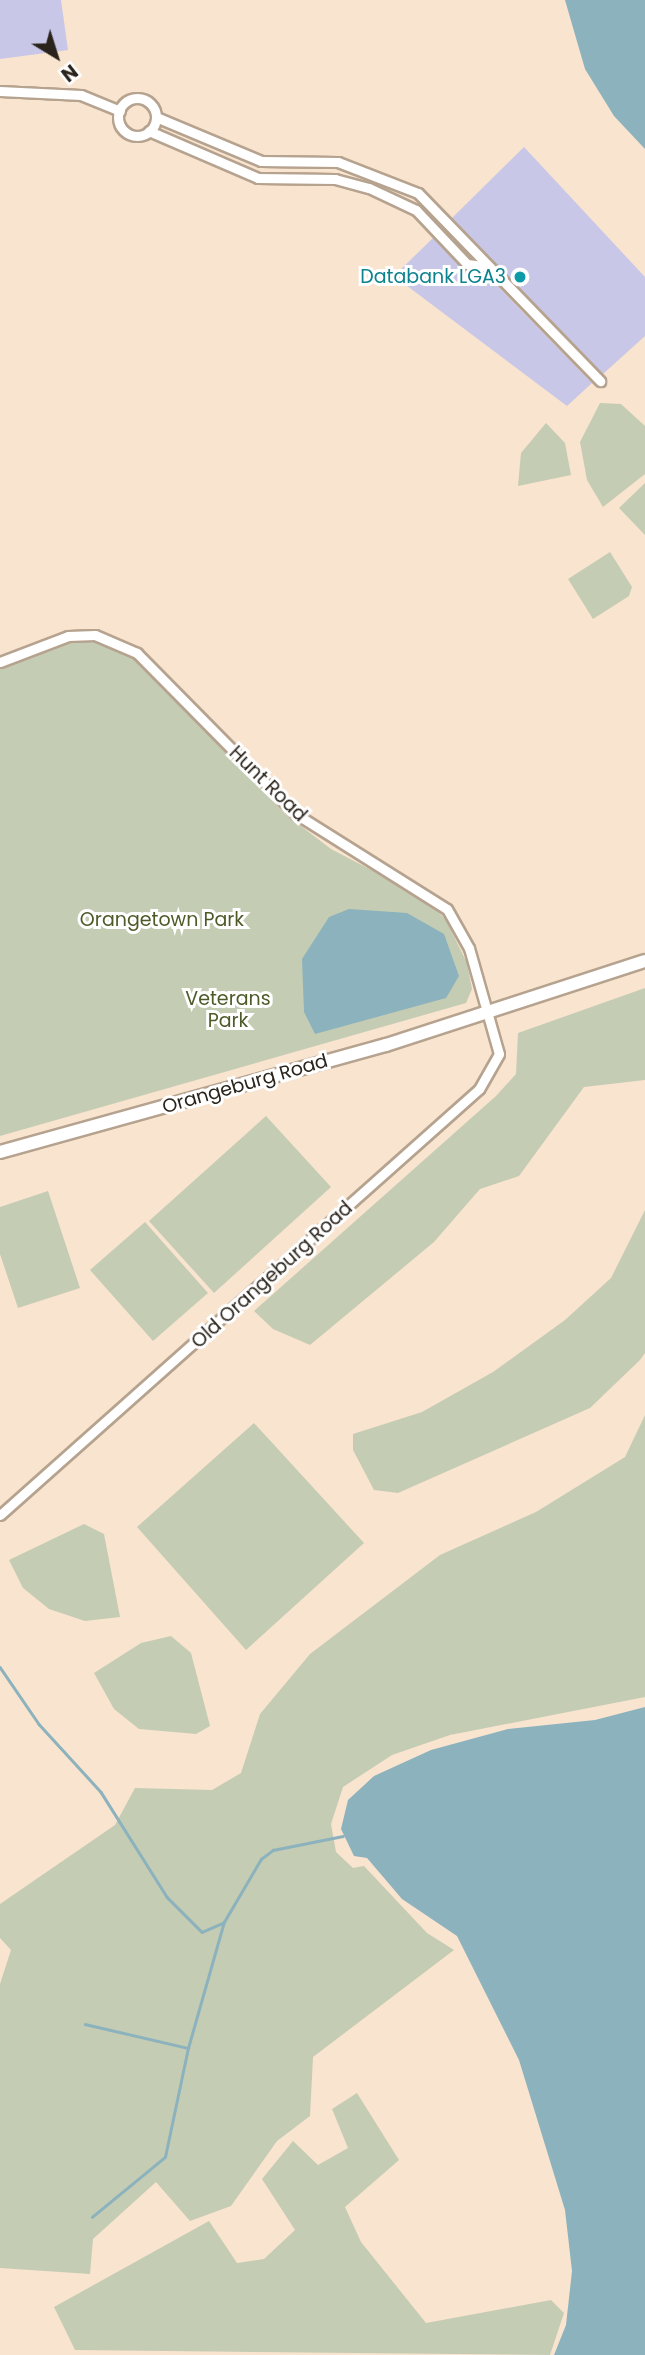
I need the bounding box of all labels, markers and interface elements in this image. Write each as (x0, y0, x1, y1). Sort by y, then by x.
north arrow (21, 21, 91, 91)
text: N (55, 58, 83, 88)
place label: Databank LGA3 (360, 266, 506, 288)
marker: Databank LGA3 (512, 269, 528, 285)
street label: Hunt Road (225, 741, 311, 827)
park label: Orangetown Park (80, 909, 244, 931)
park label: Veterans Park (185, 988, 271, 1032)
street label: Orangeburg Road (160, 1049, 330, 1119)
street label: Old Orangeburg Road (187, 1197, 357, 1353)

